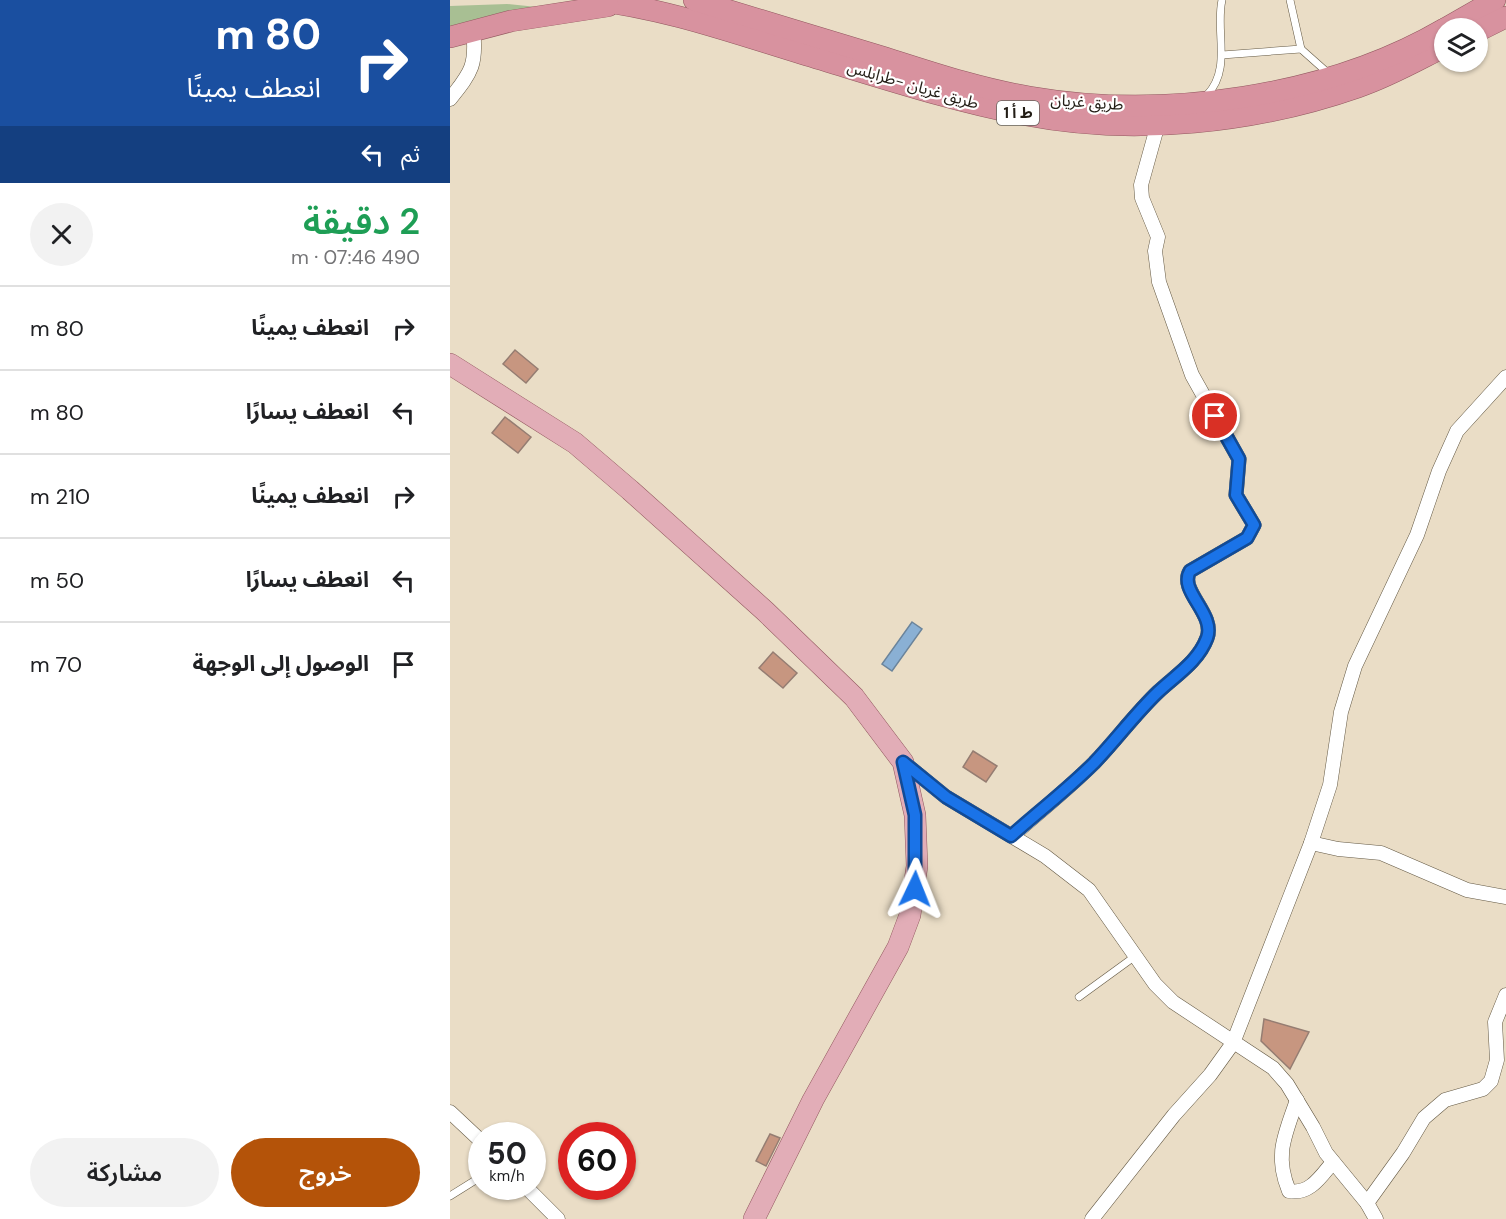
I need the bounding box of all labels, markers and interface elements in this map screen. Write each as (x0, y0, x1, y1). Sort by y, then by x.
text: 80 m (215, 7, 321, 62)
map controls (1434, 18, 1488, 72)
button: layers (1434, 18, 1488, 72)
icon: right (342, 24, 420, 102)
street label: طريق غريان -طرابلس (845, 56, 981, 114)
text: انعطف يمينًا (186, 70, 321, 105)
street label: طريق غريان (1050, 89, 1124, 115)
road number: ط أ 1 (997, 101, 1039, 125)
icon: left (356, 138, 389, 171)
text: ثم (401, 140, 420, 169)
text: 2 دقيقة (303, 198, 420, 245)
button: close (30, 203, 93, 266)
text: 490 m · 07:46 (291, 244, 420, 270)
icon: right (387, 312, 420, 345)
text: انعطف يمينًا (251, 313, 369, 342)
text: 80 m (30, 314, 84, 343)
pin (1189, 390, 1240, 441)
icon: left (387, 396, 420, 429)
text: انعطف يسارًا (246, 397, 369, 426)
text: 80 m (30, 398, 84, 427)
icon: arrive (1198, 399, 1231, 432)
icon: right (387, 480, 420, 513)
text: انعطف يمينًا (251, 481, 369, 510)
text: 210 m (30, 482, 90, 511)
icon: left (387, 564, 420, 597)
text: انعطف يسارًا (246, 565, 369, 594)
text: 50 m (30, 566, 84, 595)
icon: arrive (387, 648, 420, 681)
text: الوصول إلى الوجهة (193, 649, 369, 678)
text: 70 m (30, 650, 82, 679)
position arrow (883, 857, 947, 921)
speed limit sign: 60 (558, 1122, 636, 1200)
text: 50 (487, 1134, 527, 1173)
button: مشاركة (30, 1138, 219, 1207)
button: خروج (231, 1138, 420, 1207)
text: km/h (489, 1166, 525, 1186)

